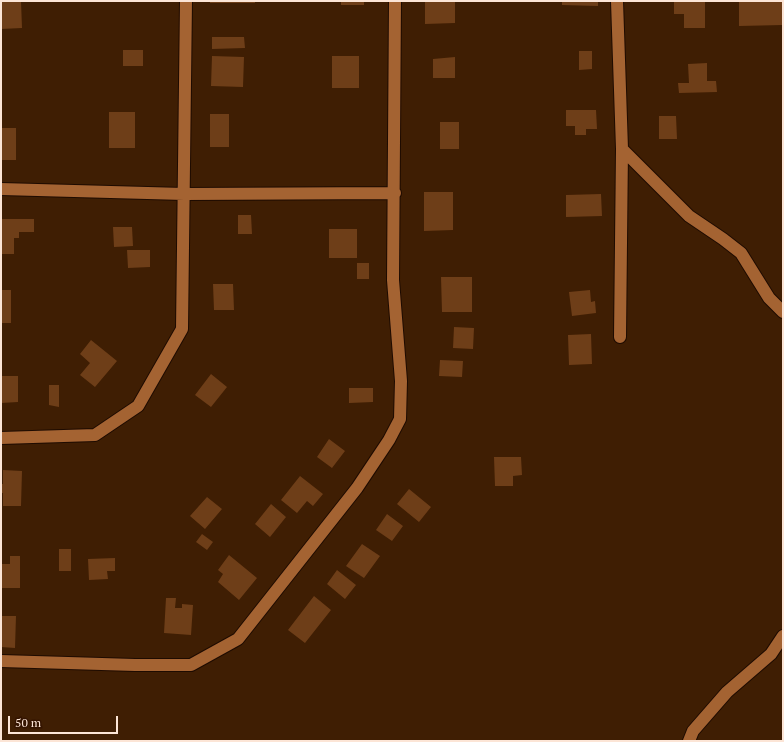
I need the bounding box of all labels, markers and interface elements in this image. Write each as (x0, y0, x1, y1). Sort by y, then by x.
scale bar (10, 708, 120, 734)
text: 50 m (15, 715, 41, 730)

